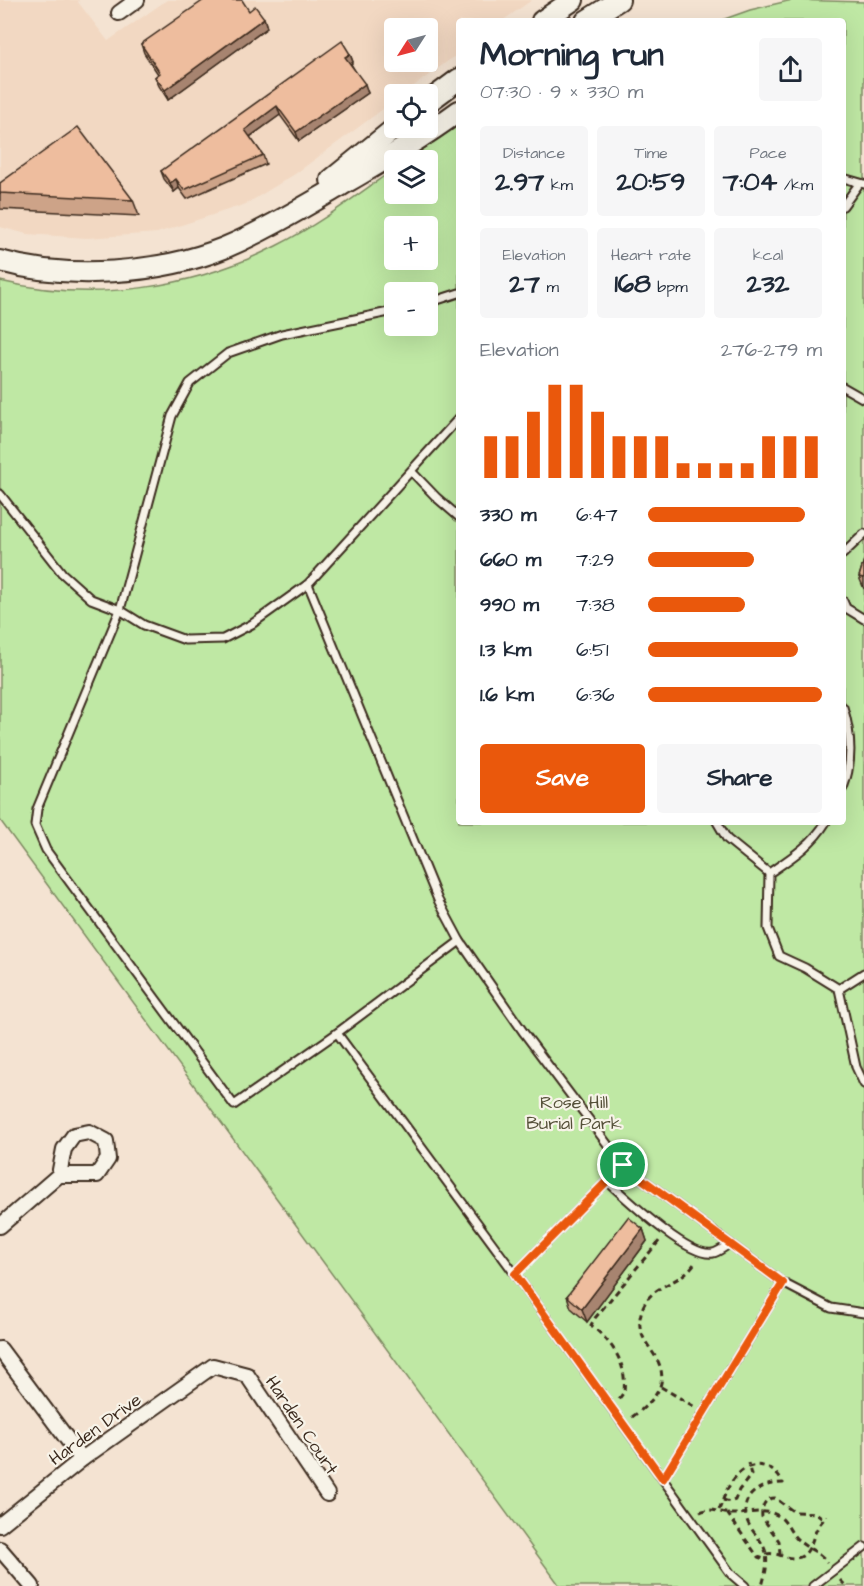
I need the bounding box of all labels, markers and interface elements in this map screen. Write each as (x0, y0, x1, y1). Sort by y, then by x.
north arrow (384, 18, 438, 72)
map controls (384, 18, 438, 336)
text: Morning run (480, 32, 664, 78)
button: share (759, 38, 822, 101)
text: 07:30 · 9 × 330 m (480, 78, 643, 106)
button: locate (384, 84, 438, 138)
text: Distance (503, 142, 565, 164)
text: Time (634, 142, 668, 164)
text: Pace (749, 142, 787, 164)
button: layers (384, 150, 438, 204)
text: 2.97 (495, 164, 544, 200)
text: 20:59 (617, 164, 685, 200)
text: 7:04 (723, 164, 777, 200)
text: km (544, 174, 573, 196)
text: /km (777, 174, 813, 196)
button: + (384, 216, 438, 270)
text: Elevation (503, 244, 565, 266)
text: Heart rate (611, 244, 691, 266)
text: kcal (753, 244, 783, 266)
text: 27 (509, 266, 540, 302)
text: 168 (614, 266, 651, 302)
text: 232 (747, 266, 790, 302)
text: m (540, 276, 559, 298)
text: bpm (651, 276, 688, 298)
button: − (384, 282, 438, 336)
text: Elevation (480, 336, 559, 364)
text: 276–279 m (721, 336, 822, 364)
text: 330 m (480, 501, 537, 529)
text: 6:47 (576, 501, 618, 529)
text: 660 m (480, 546, 541, 574)
text: 7:29 (576, 546, 614, 574)
text: 990 m (480, 591, 539, 619)
text: 7:38 (576, 591, 615, 619)
text: 1.3 km (480, 636, 531, 664)
text: 6:51 (576, 636, 609, 664)
text: 1.6 km (480, 681, 534, 709)
text: 6:36 (576, 681, 615, 709)
button: Save (480, 744, 645, 813)
button: Share (657, 744, 822, 813)
park label: Rose Hill Burial Park (526, 1090, 622, 1136)
pin (597, 1139, 648, 1190)
icon: arrive (606, 1148, 639, 1181)
street label: Harden Court (259, 1371, 344, 1480)
street label: Harden Drive (44, 1387, 147, 1471)

